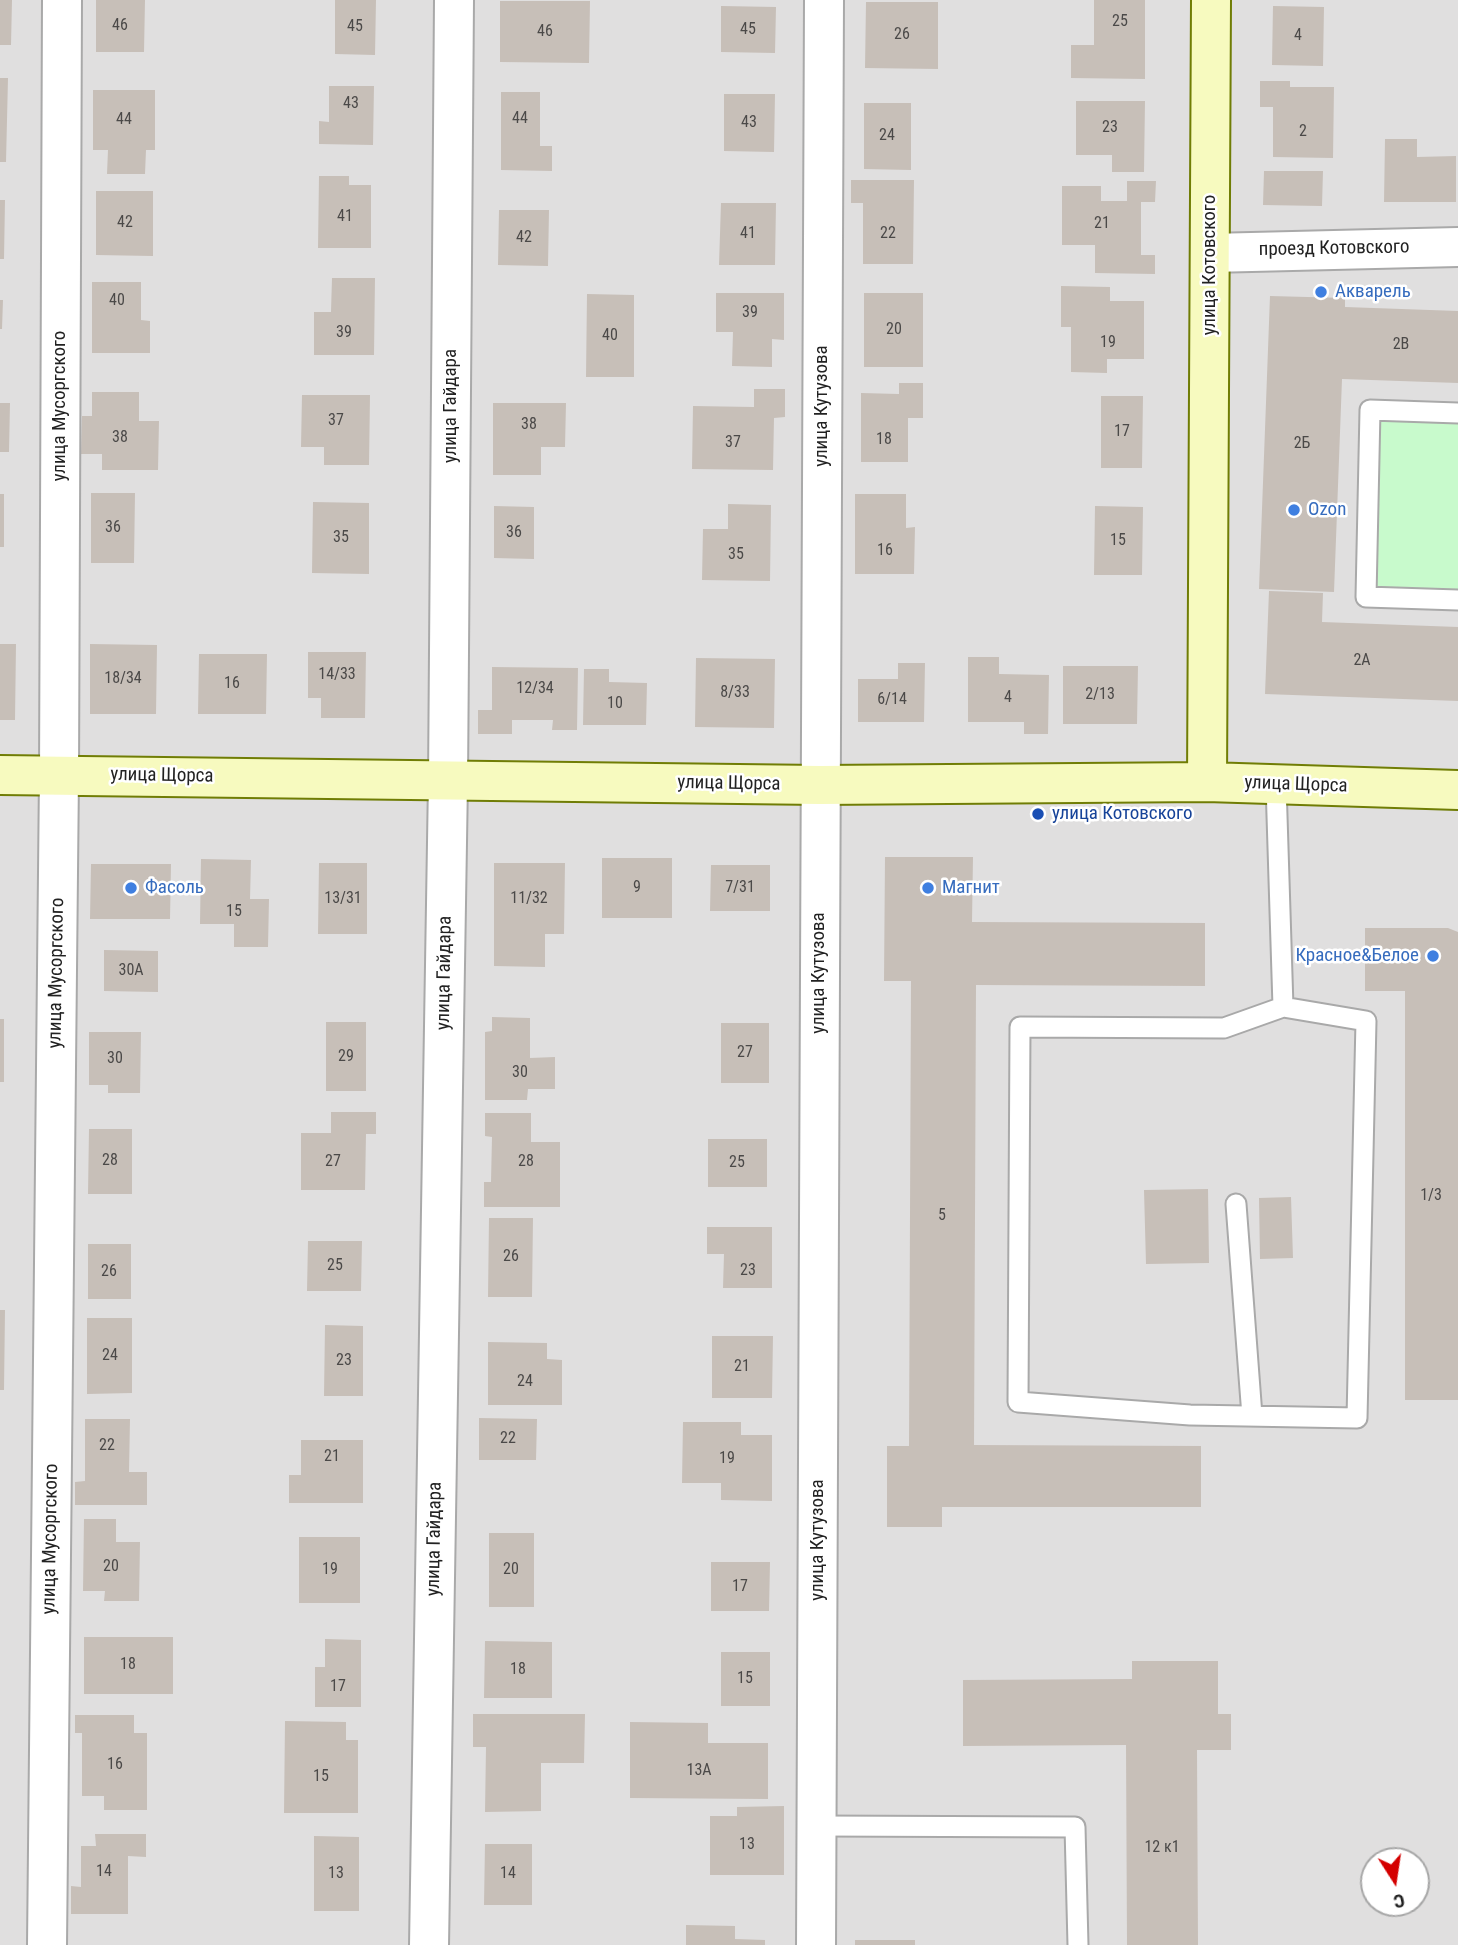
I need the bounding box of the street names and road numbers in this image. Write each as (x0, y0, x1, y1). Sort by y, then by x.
street label: улица Котовского (1199, 195, 1221, 335)
street label: проезд Котовского (1258, 236, 1410, 262)
street label: улица Мусоргского (49, 331, 71, 481)
street label: улица Кутузова (811, 345, 833, 467)
street label: улица Гайдара (440, 349, 462, 463)
street label: улица Щорса (110, 764, 214, 788)
street label: улица Щорса (677, 772, 781, 796)
street label: улица Щорса (1244, 772, 1348, 798)
street label: улица Мусоргского (44, 897, 70, 1049)
street label: улица Кутузова (808, 912, 830, 1034)
street label: улица Гайдара (433, 916, 457, 1030)
street label: улица Мусоргского (38, 1463, 64, 1615)
street label: улица Кутузова (807, 1479, 829, 1601)
street label: улица Гайдара (423, 1482, 447, 1596)

